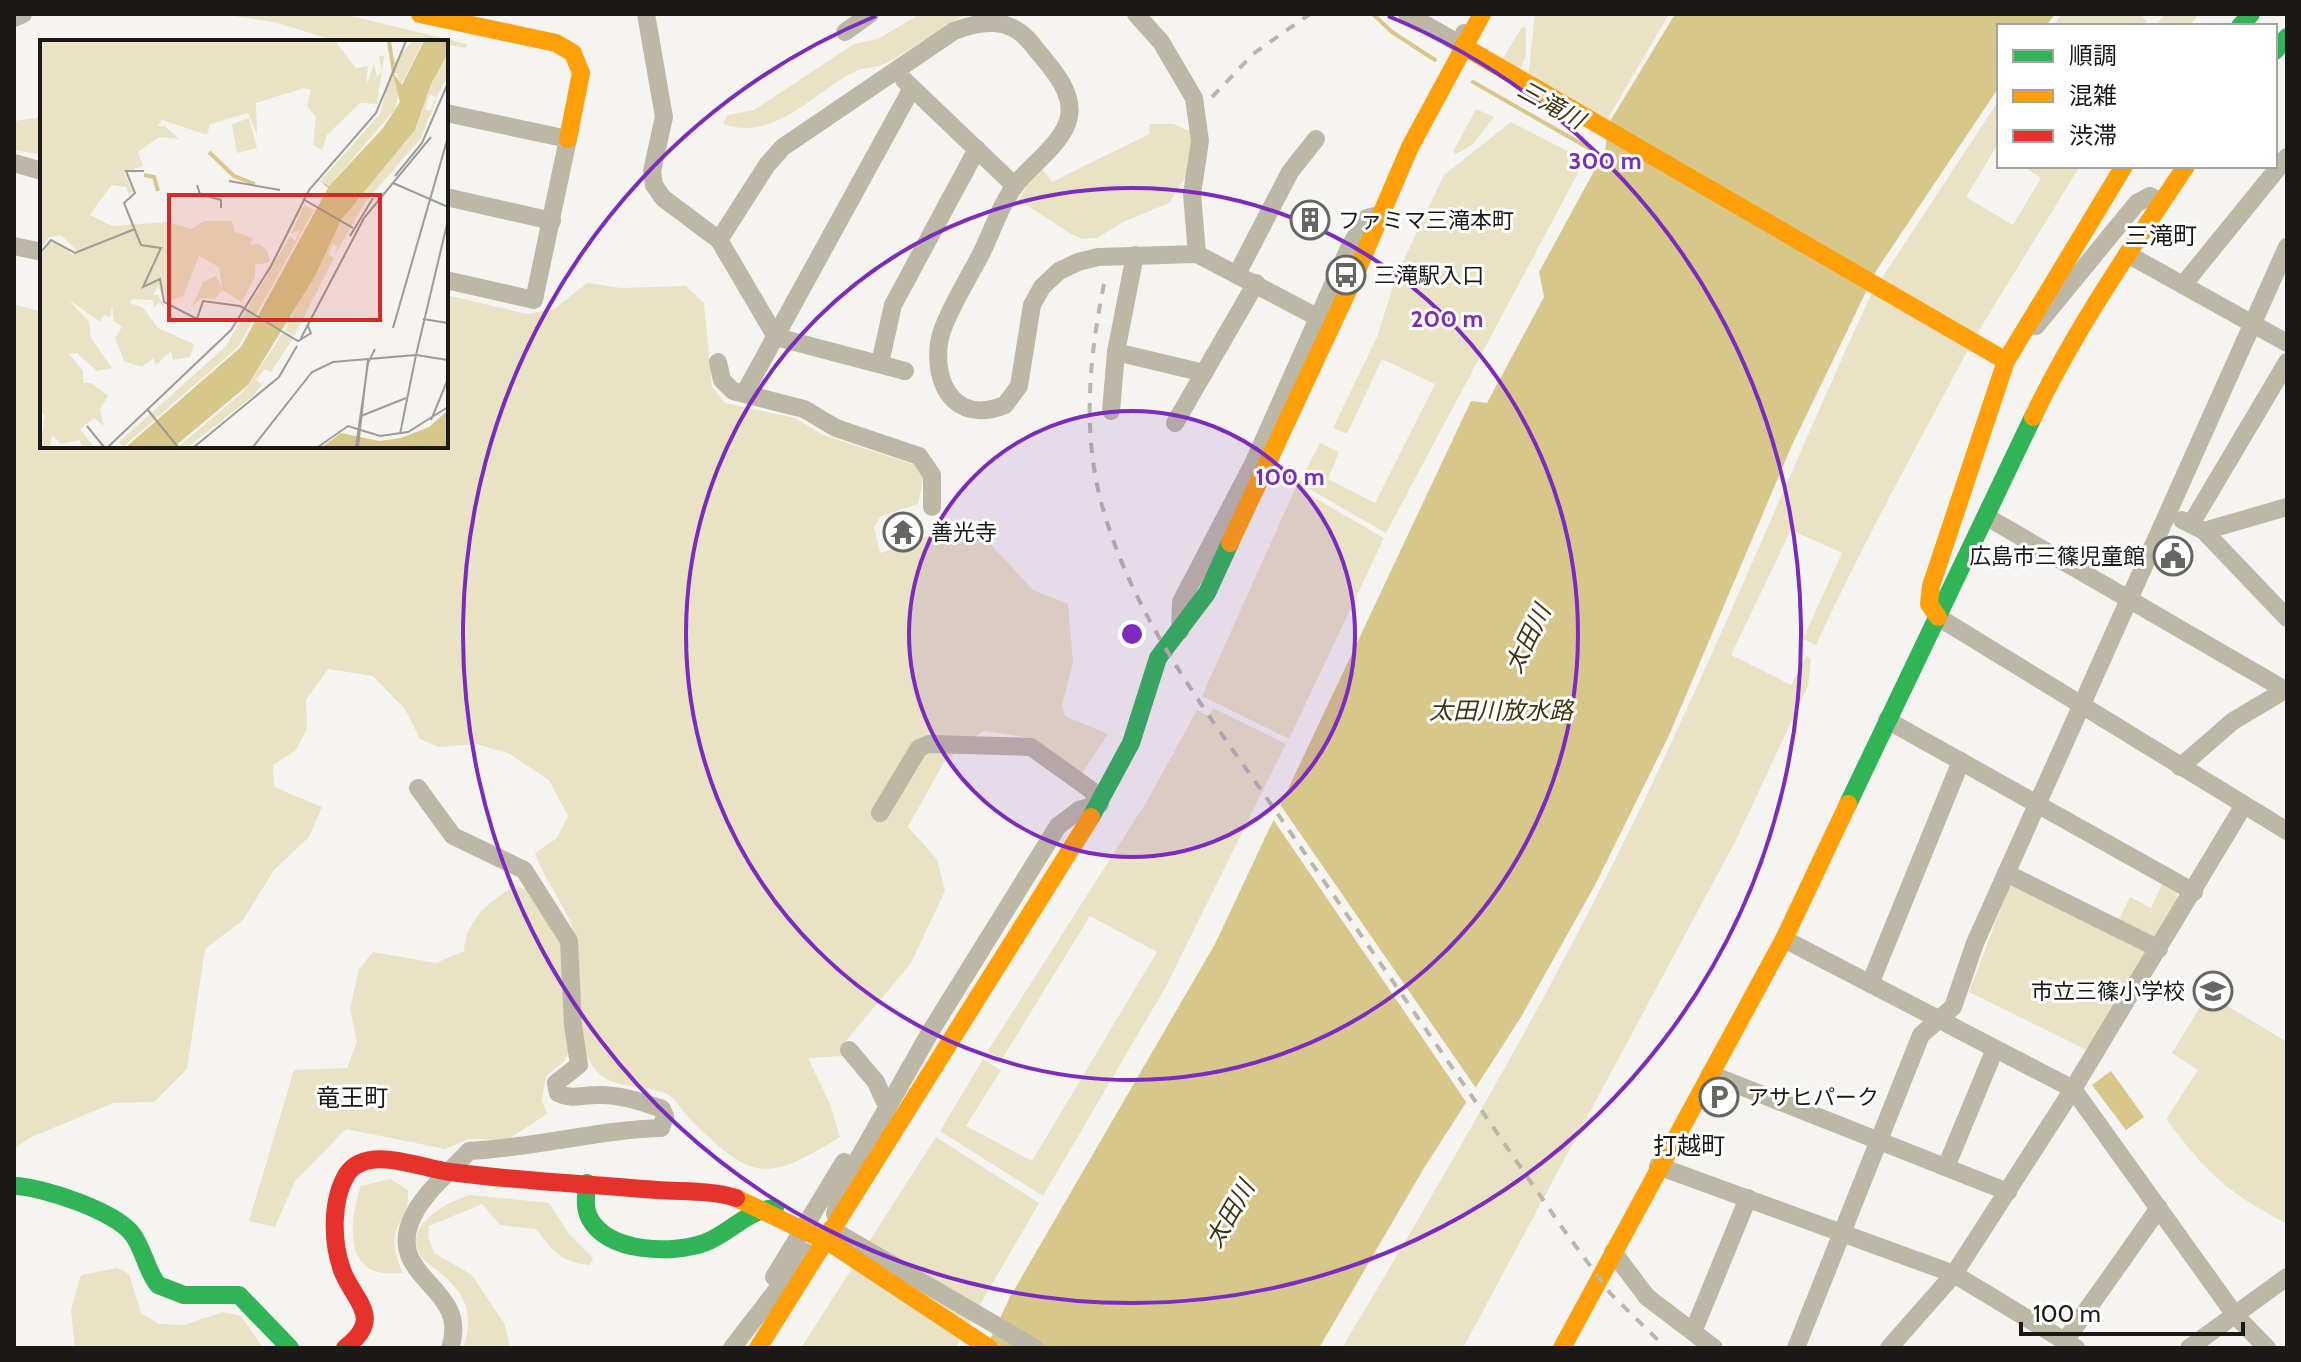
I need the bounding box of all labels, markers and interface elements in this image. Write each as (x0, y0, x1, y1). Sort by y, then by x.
legend (1997, 24, 2277, 168)
inset map (40, 40, 448, 448)
text: 順調 (2069, 41, 2117, 70)
water label: 三滝川 (1513, 74, 1592, 136)
text: 混雑 (2069, 81, 2117, 110)
text: 渋滞 (2069, 121, 2117, 150)
text: 300 m (1568, 146, 1642, 175)
building icon: ファミマ三滝本町 (1289, 199, 1331, 241)
place label: ファミマ三滝本町 (1338, 207, 1514, 234)
district label: 三滝町 (2125, 221, 2197, 250)
bus stop icon: 三滝駅入口 (1325, 254, 1367, 296)
place label: 三滝駅入口 (1374, 262, 1484, 289)
text: 200 m (1411, 304, 1483, 333)
text: 100 m (1255, 462, 1325, 491)
temple icon: 善光寺 (882, 511, 924, 553)
place label: 善光寺 (931, 519, 997, 546)
public building icon: 広島市三篠児童館 (2152, 535, 2194, 577)
place label: 広島市三篠児童館 (1969, 543, 2145, 570)
water label: 太田川 (1499, 597, 1558, 677)
centre of rings (1118, 620, 1146, 648)
water label: 太田川放水路 (1429, 696, 1575, 725)
school or university icon: 市立三篠小学校 (2192, 970, 2234, 1012)
place label: 市立三篠小学校 (2031, 978, 2185, 1005)
parking icon: アサヒパーク (1698, 1076, 1740, 1118)
district label: 竜王町 (316, 1083, 388, 1112)
place label: アサヒパーク (1747, 1084, 1879, 1111)
district label: 打越町 (1653, 1131, 1725, 1160)
water label: 太田川 (1199, 1173, 1262, 1252)
scale bar (2021, 1286, 2243, 1336)
text: 100 m (2033, 1299, 2101, 1328)

